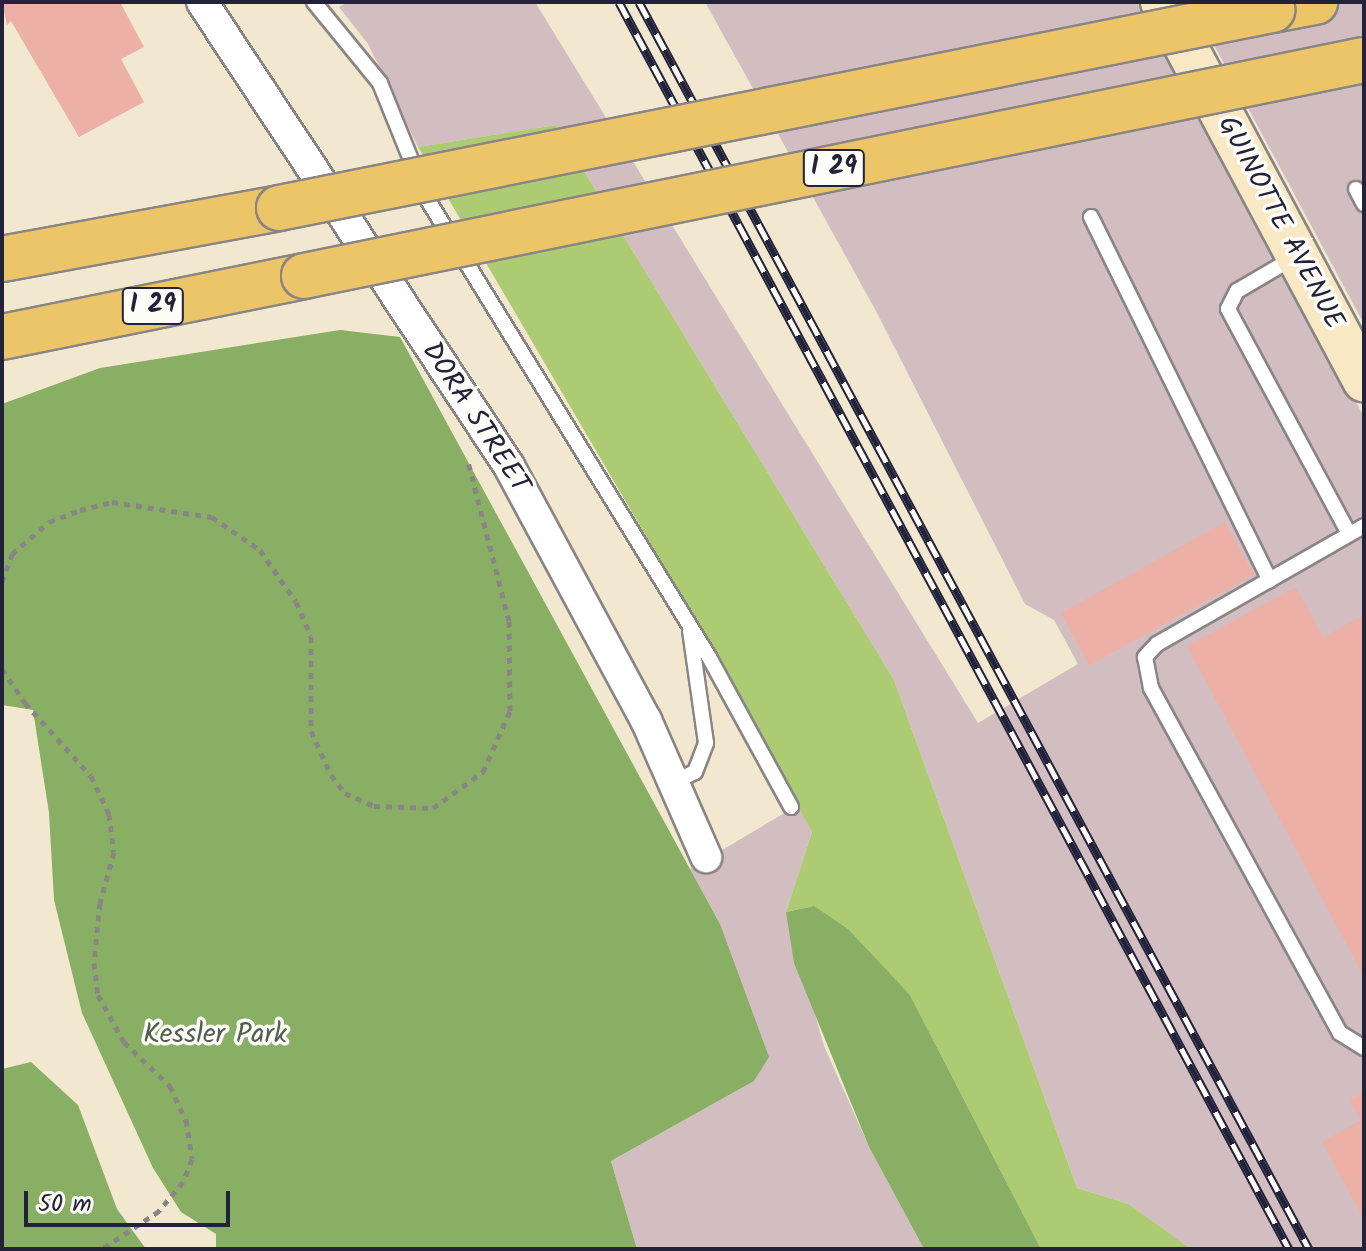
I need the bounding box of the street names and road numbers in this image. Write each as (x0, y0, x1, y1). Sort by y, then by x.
street label: GUINOTTE AVENUE (1210, 111, 1350, 335)
road number: I 29 (802, 146, 866, 190)
road number: I 29 (121, 284, 185, 328)
street label: DORA STREET (414, 336, 536, 500)

